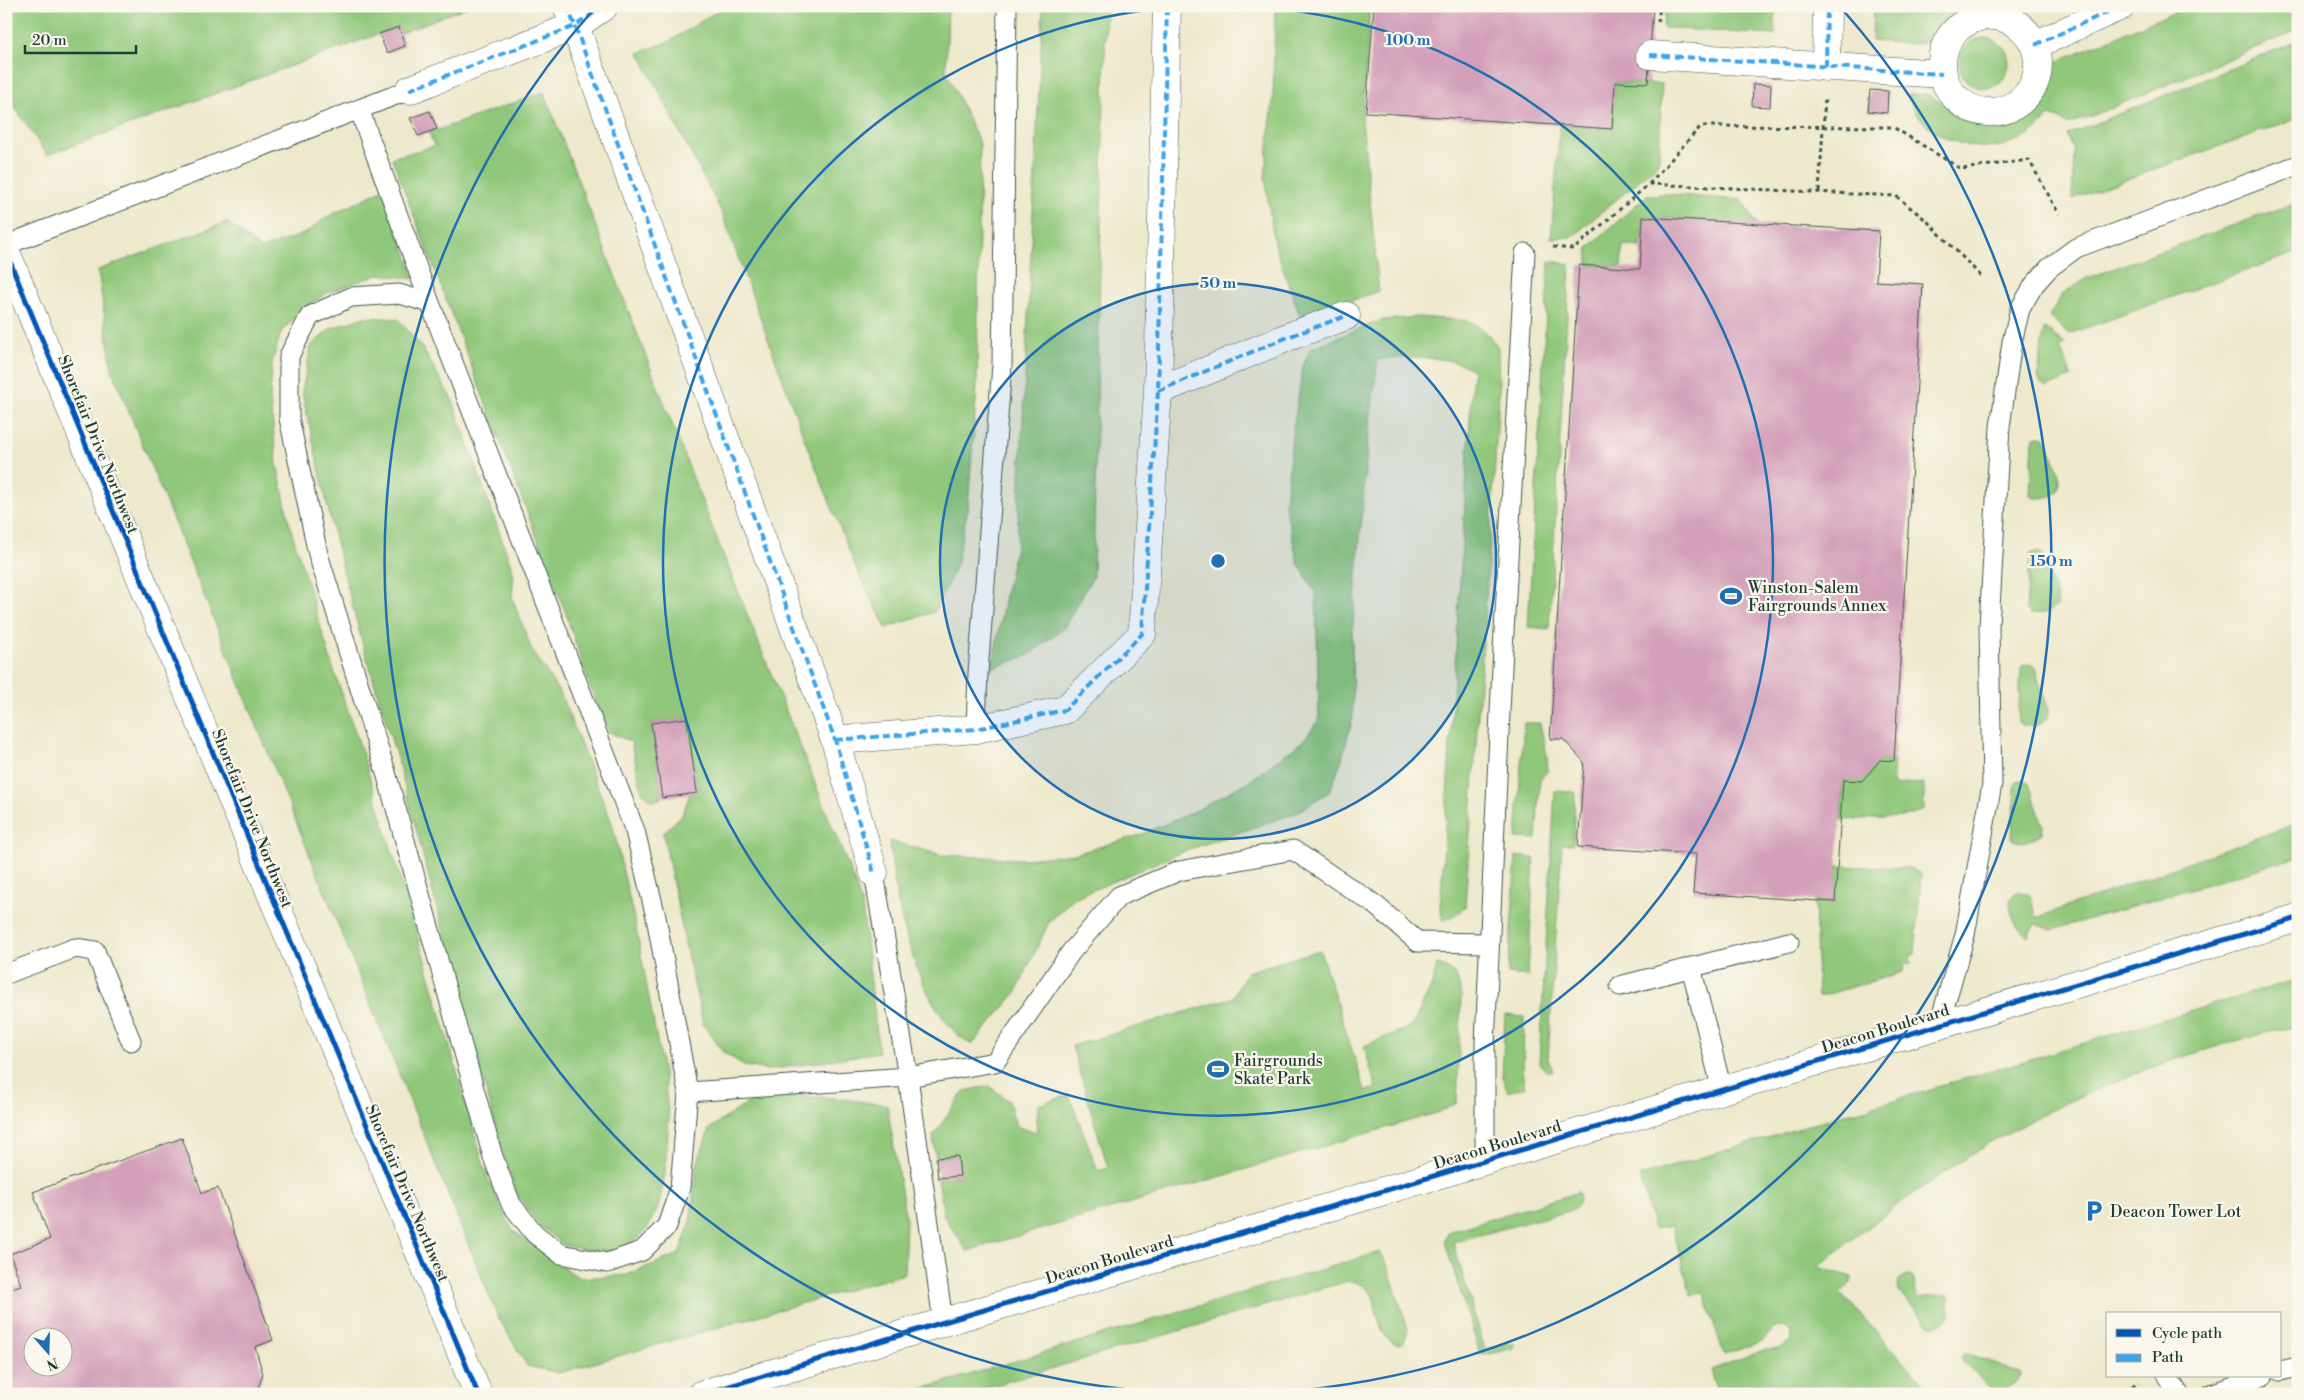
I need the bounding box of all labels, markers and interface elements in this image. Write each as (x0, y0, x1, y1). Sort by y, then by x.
scale bar (25, 22, 136, 54)
text: 20 m (32, 31, 67, 50)
text: 100 m (1386, 31, 1431, 50)
text: 50 m (1200, 274, 1236, 293)
street label: Shorefair Drive Northwest (53, 352, 143, 537)
centre of rings (1209, 552, 1227, 570)
text: 150 m (2029, 552, 2073, 571)
place label: Winston-Salem Fairgrounds Annex (1747, 578, 1887, 616)
sports icon: Winston-Salem Fairgrounds Annex (1718, 583, 1744, 609)
street label: Shorefair Drive Northwest (207, 726, 297, 911)
street label: Deacon Boulevard (1819, 1000, 1952, 1058)
place label: Fairgrounds Skate Park (1234, 1051, 1323, 1089)
sports icon: Fairgrounds Skate Park (1205, 1056, 1231, 1082)
street label: Shorefair Drive Northwest (361, 1101, 454, 1286)
street label: Deacon Boulevard (1431, 1116, 1564, 1174)
parking icon: Deacon Tower Lot (2081, 1198, 2107, 1224)
place label: Deacon Tower Lot (2110, 1202, 2242, 1222)
street label: Deacon Boulevard (1043, 1231, 1176, 1289)
legend (2106, 1312, 2282, 1378)
text: Cycle path (2152, 1324, 2222, 1343)
north arrow (22, 1328, 72, 1378)
text: Path (2152, 1348, 2184, 1367)
text: N (44, 1353, 60, 1374)

